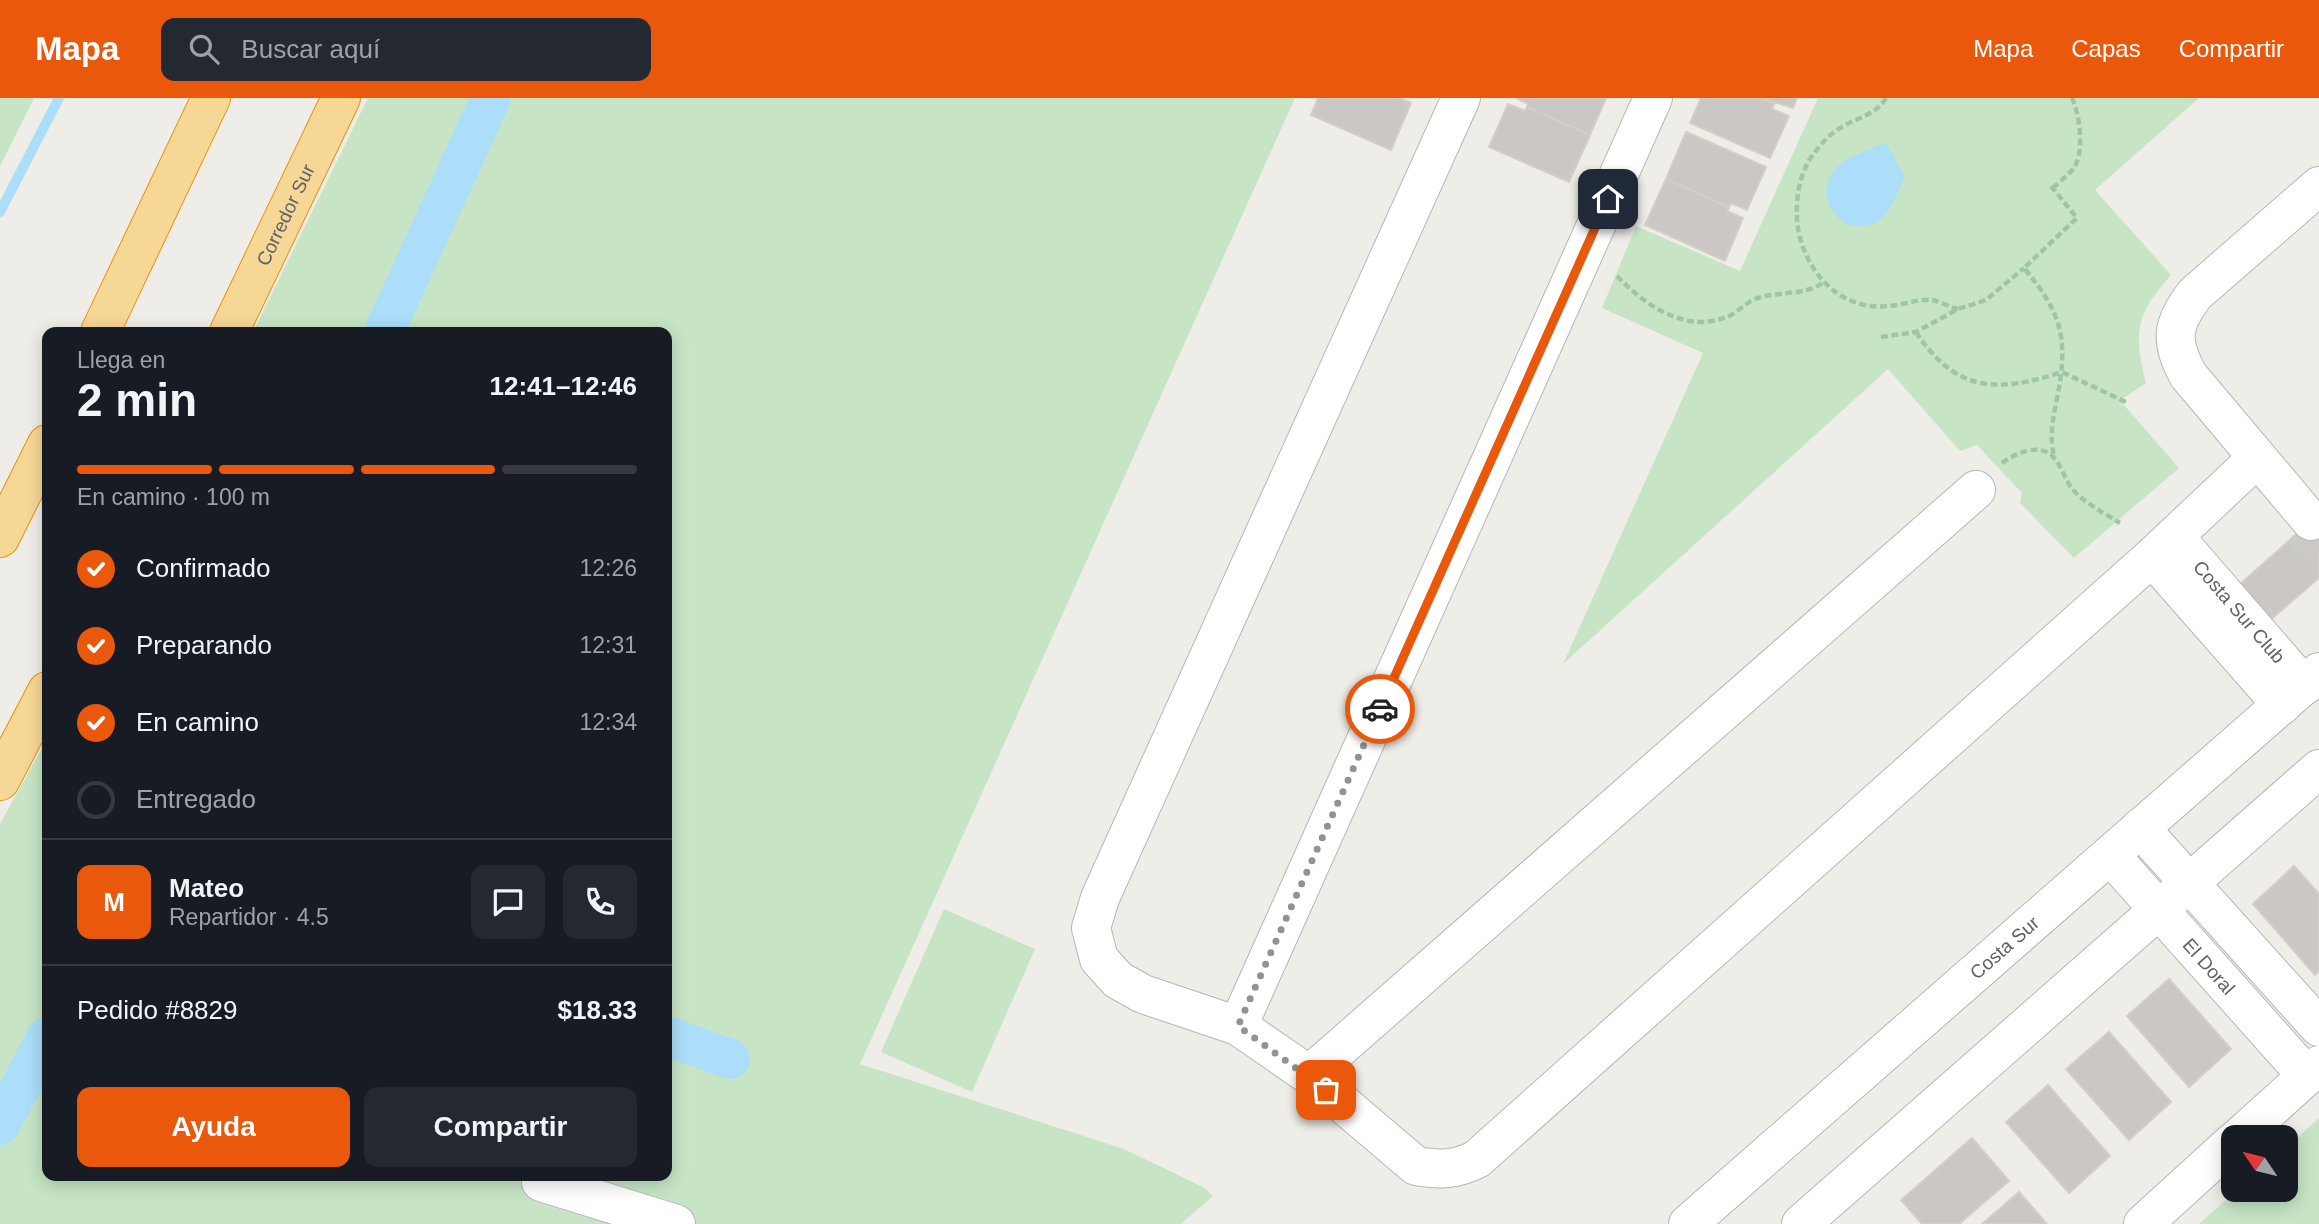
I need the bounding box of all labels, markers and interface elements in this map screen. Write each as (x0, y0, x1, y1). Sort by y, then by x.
search box (161, 18, 651, 81)
text: Mapa (35, 30, 119, 67)
icon: search (185, 30, 223, 68)
text: Buscar aquí (241, 34, 380, 64)
text: Mapa (1973, 35, 2033, 62)
text: Capas (2071, 35, 2141, 62)
text: Compartir (2179, 35, 2284, 62)
street label: Corredor Sur (252, 160, 319, 269)
pin (1578, 169, 1638, 229)
icon: home (1589, 180, 1627, 218)
text: Llega en (77, 347, 165, 373)
text: 12:41–12:46 (490, 371, 637, 401)
text: 2 min (77, 374, 197, 426)
text: En camino · 100 m (77, 484, 270, 510)
icon: check (77, 550, 115, 588)
text: Confirmado (136, 553, 270, 583)
text: 12:26 (579, 555, 637, 581)
street label: Costa Sur Club (2189, 556, 2290, 667)
icon: check (77, 627, 115, 665)
text: Preparando (136, 630, 272, 660)
text: 12:31 (579, 632, 637, 658)
courier (1345, 674, 1415, 744)
icon: car (1361, 690, 1399, 728)
icon: check (77, 704, 115, 742)
text: En camino (136, 707, 259, 737)
text: 12:34 (579, 709, 637, 735)
text: Entregado (136, 784, 256, 814)
button: chat (471, 865, 545, 939)
button: phone (563, 865, 637, 939)
text: Mateo (169, 873, 244, 903)
text: M (103, 887, 125, 917)
text: Repartidor · 4.5 (169, 904, 329, 930)
street label: Costa Sur (1965, 911, 2043, 983)
street label: El Doral (2179, 934, 2239, 998)
text: Pedido #8829 (77, 995, 237, 1025)
text: $18.33 (557, 995, 637, 1025)
pin (1296, 1060, 1356, 1120)
icon: bag (1307, 1071, 1345, 1109)
button: Ayuda (77, 1087, 350, 1167)
button: Compartir (364, 1087, 637, 1167)
north arrow (2221, 1125, 2298, 1202)
map controls (2221, 1125, 2298, 1202)

